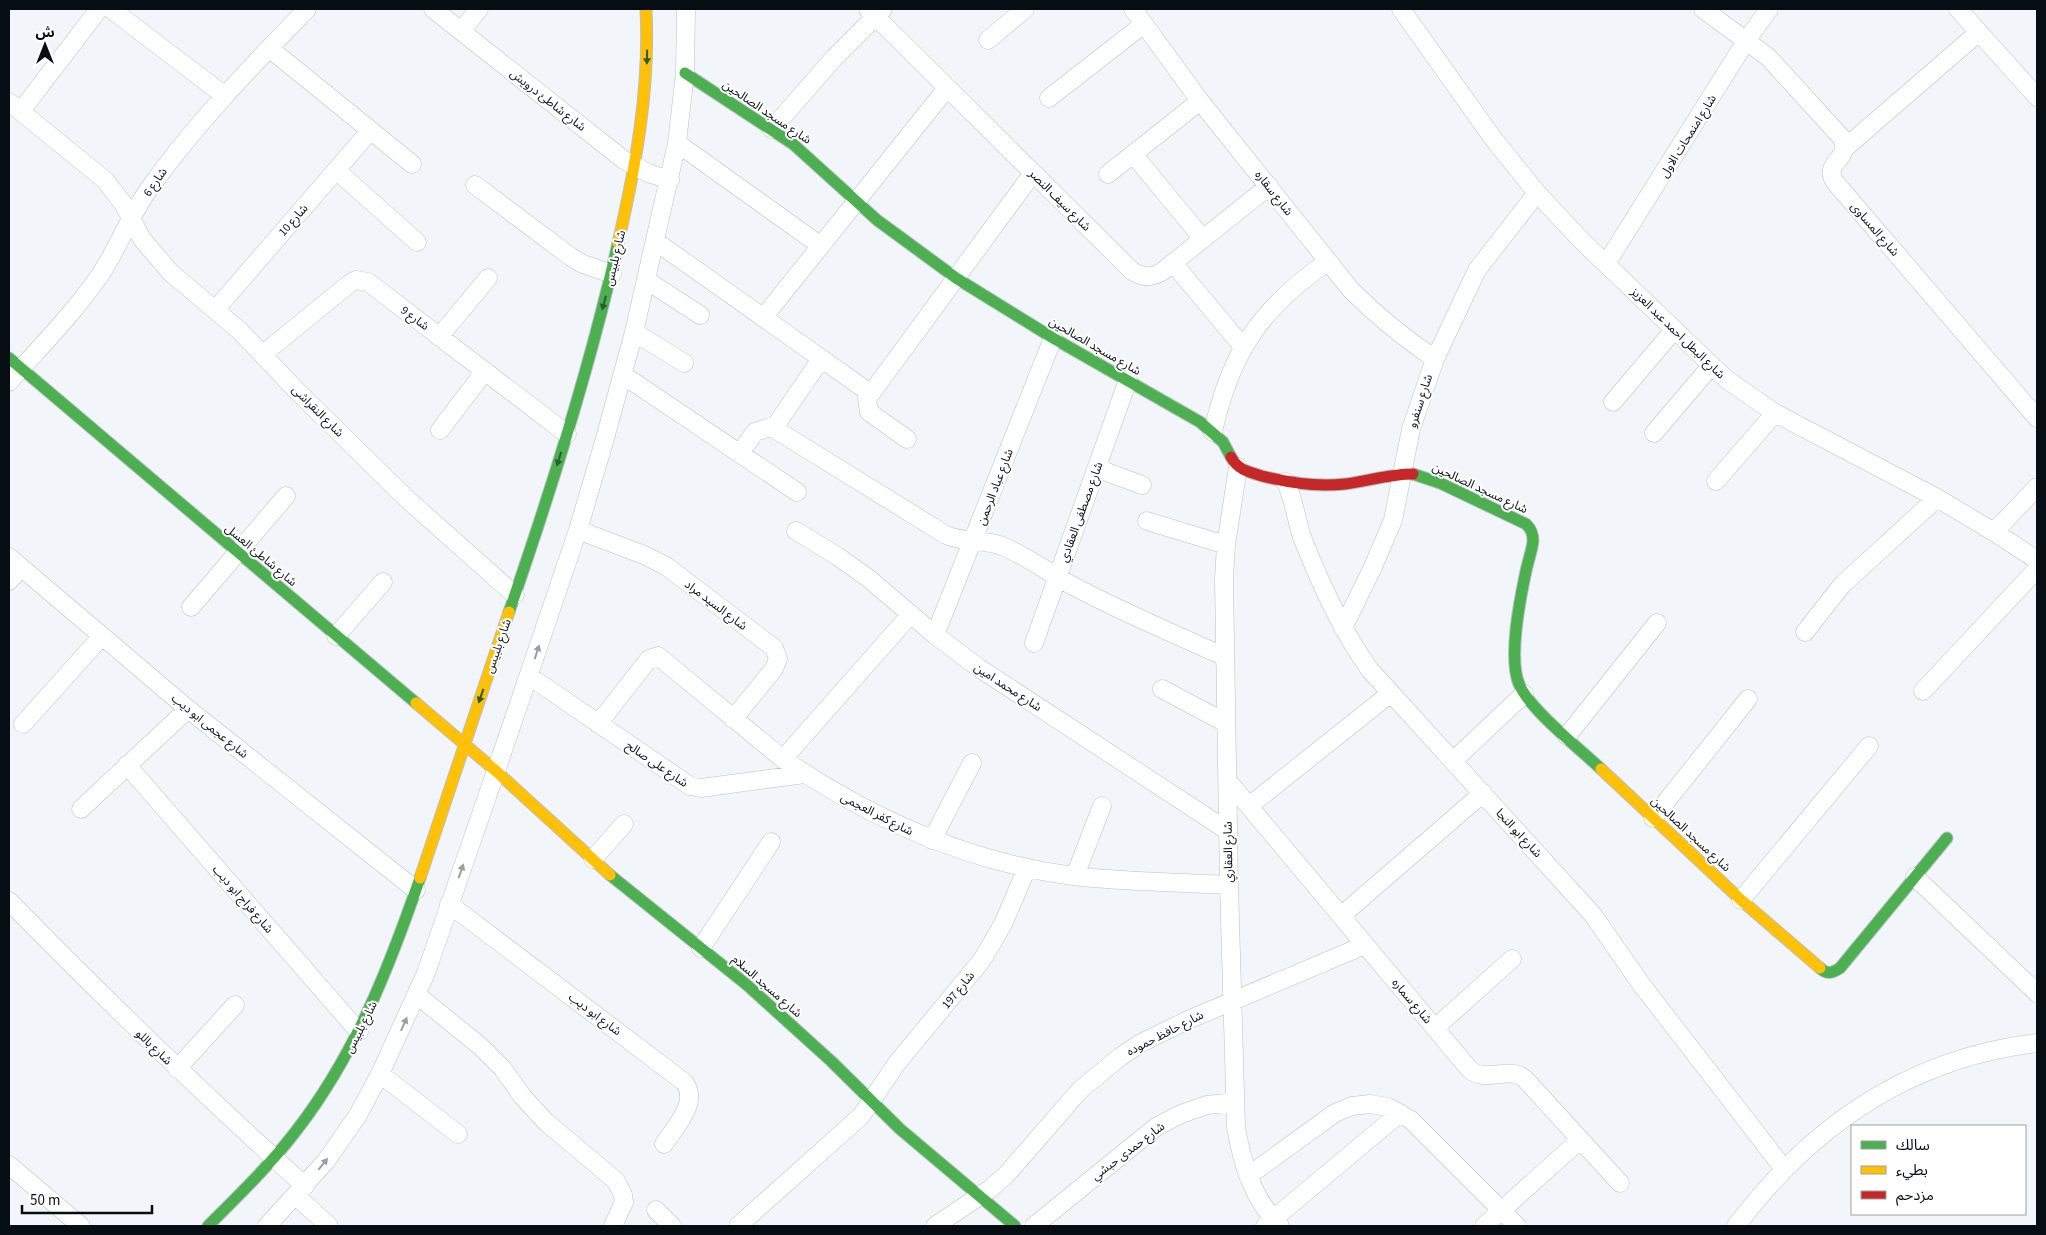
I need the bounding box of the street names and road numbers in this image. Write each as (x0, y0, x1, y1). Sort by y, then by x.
street label: شارع شاطئ درويش (506, 65, 589, 136)
street label: شارع مسجد الصالحين (719, 76, 814, 148)
street label: شارع امنمحات الاول (1656, 91, 1721, 181)
street label: شارع 6 (139, 164, 171, 200)
street label: شارع سيف النصر (1024, 165, 1094, 235)
street label: شارع سقاره (1250, 167, 1297, 220)
street label: شارع المساوى (1846, 199, 1903, 260)
street label: شارع 10 (275, 201, 312, 240)
street label: شارع بلبيس (601, 229, 630, 288)
street label: شارع البطل احمد عبد العزيز (1626, 283, 1729, 383)
street label: شارع 9 (397, 302, 432, 335)
street label: شارع مسجد الصالحين (1046, 313, 1144, 380)
street label: شارع سنفرو (1404, 372, 1437, 430)
street label: شارع النقراشى (288, 382, 347, 441)
street label: شارع عباد الرحمن (973, 447, 1018, 528)
street label: شارع مسجد الصالحين (1429, 459, 1530, 518)
street label: شارع مصطفى العقادي (1055, 460, 1108, 565)
street label: شارع شاطئ العسل (221, 520, 300, 591)
street label: شارع السيد مراد (681, 576, 751, 635)
street label: شارع بلبيس (481, 617, 516, 676)
street label: شارع محمد امين (970, 659, 1045, 716)
street label: شارع عجمى ابو ديب (168, 690, 252, 763)
street label: شارع على صالح (622, 737, 691, 792)
street label: شارع كفر العجمى (838, 789, 916, 840)
street label: شارع مسجد الصالحين (1647, 793, 1734, 876)
street label: شارع ابو النجا (1492, 805, 1546, 862)
street label: شارع العقاري (1219, 821, 1238, 883)
street label: شارع فراج ابو ديب (208, 862, 277, 937)
street label: شارع مسجد السلام (728, 951, 805, 1022)
street label: شارع 197 (938, 968, 979, 1013)
street label: شارع سماره (1388, 975, 1436, 1028)
street label: شارع ابو ديب (565, 989, 625, 1040)
street label: شارع بلبيس (341, 998, 382, 1056)
street label: شارع حافظ حموده (1124, 1007, 1207, 1060)
street label: شارع باللو (132, 1026, 176, 1069)
street label: شارع حمدى حبشي (1088, 1118, 1169, 1185)

